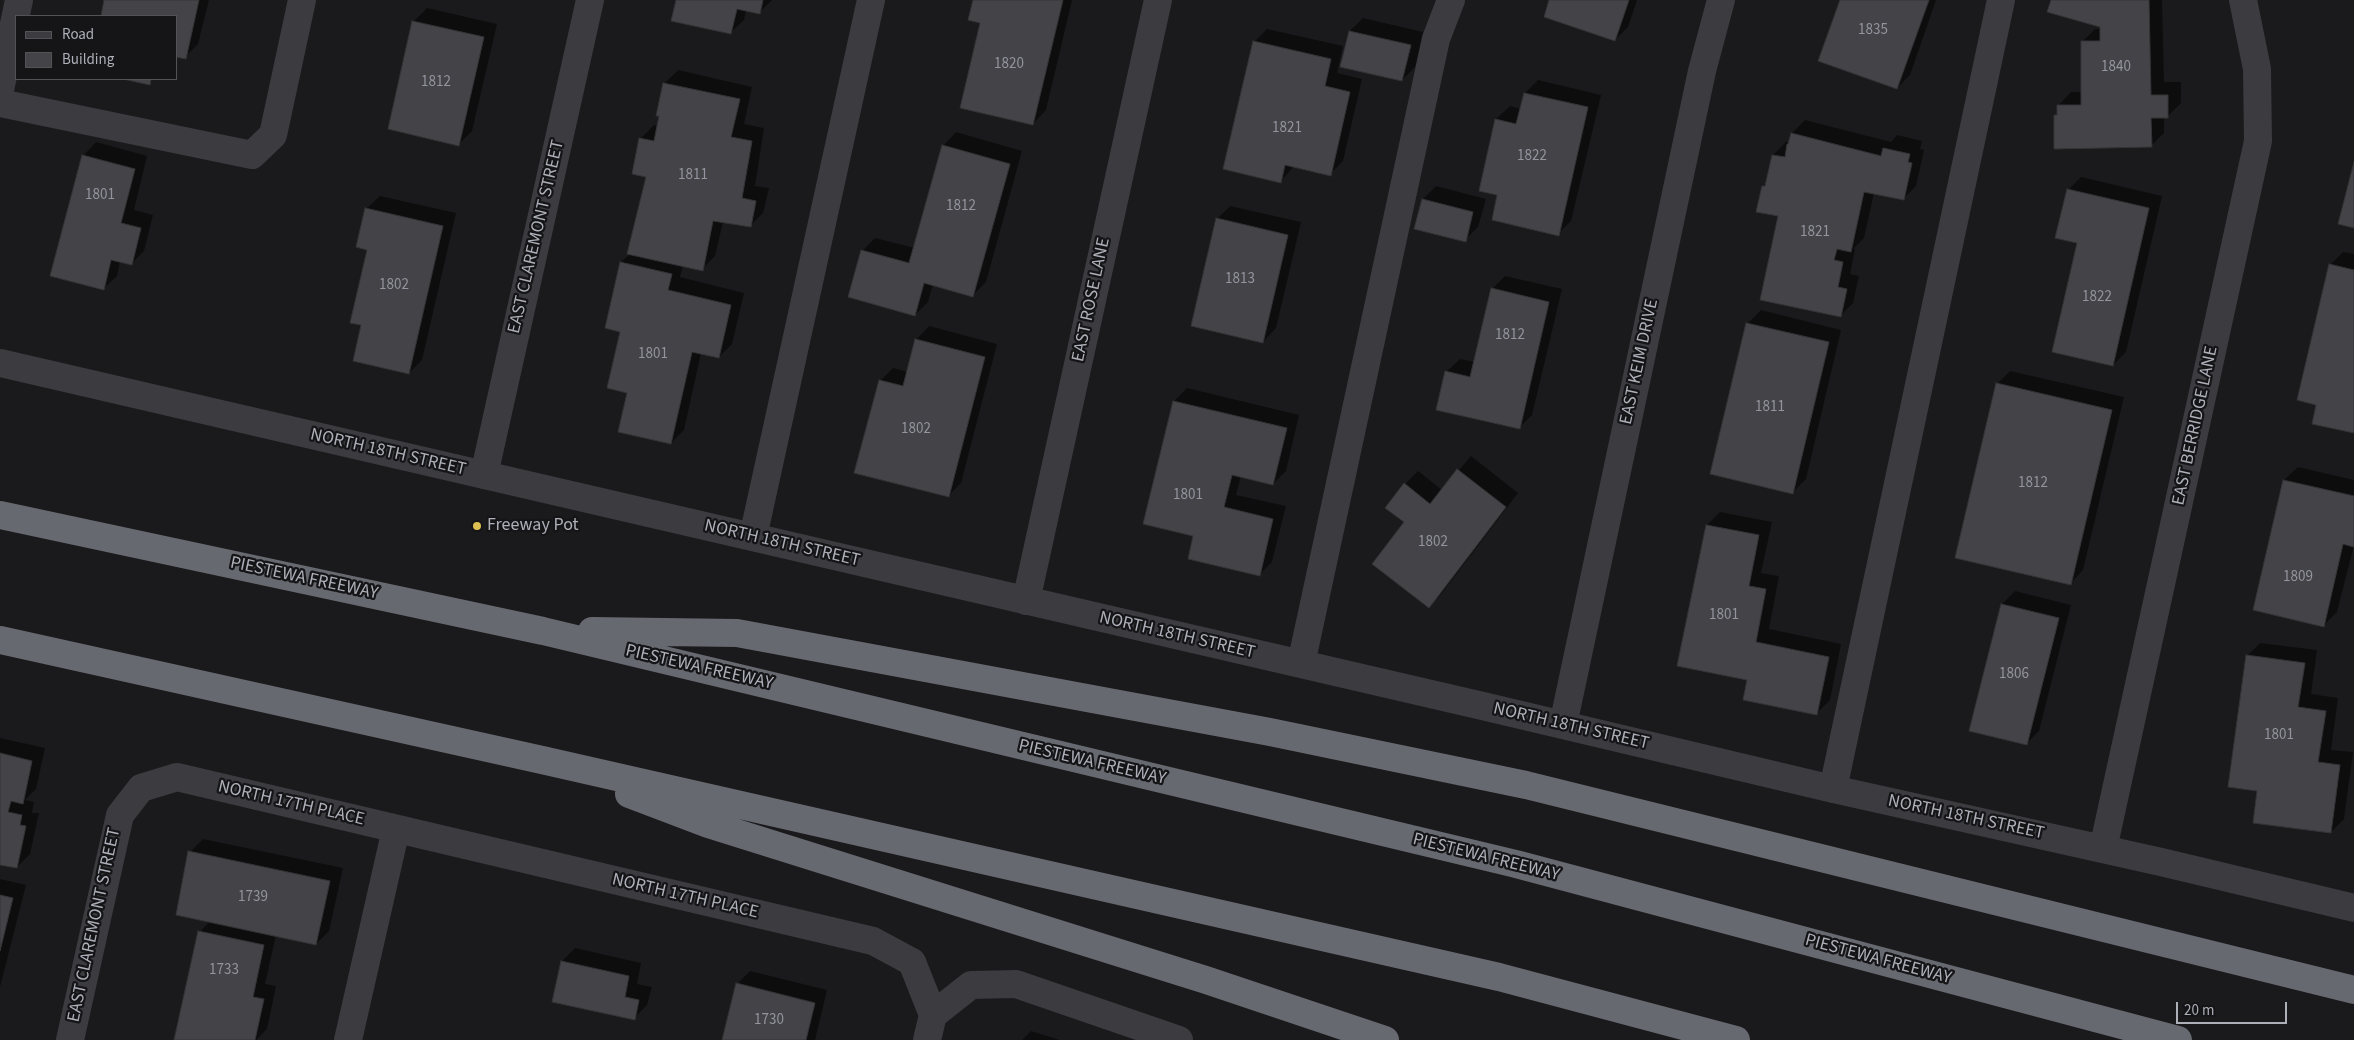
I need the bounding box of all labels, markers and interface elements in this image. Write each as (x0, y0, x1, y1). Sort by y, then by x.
legend (15, 15, 178, 80)
house number: 1835 (1858, 22, 1888, 40)
text: Road (62, 24, 94, 45)
text: Building (62, 49, 114, 70)
house number: 1820 (994, 56, 1024, 74)
house number: 1840 (2101, 59, 2131, 77)
house number: 1812 (421, 74, 451, 92)
house number: 1821 (1272, 120, 1302, 138)
street label: EAST CLAREMONT STREET (504, 138, 570, 336)
house number: 1822 (1517, 148, 1547, 166)
house number: 1811 (678, 167, 708, 185)
house number: 1801 (85, 187, 115, 205)
house number: 1812 (946, 198, 976, 216)
house number: 1821 (1800, 224, 1830, 242)
street label: EAST ROSE LANE (1068, 236, 1116, 364)
house number: 1813 (1225, 271, 1255, 289)
house number: 1802 (379, 277, 409, 295)
house number: 1822 (2082, 289, 2112, 307)
street label: EAST KEIM DRIVE (1616, 297, 1664, 427)
house number: 1812 (1495, 327, 1525, 345)
street label: EAST BERRIDGE LANE (2169, 345, 2223, 507)
house number: 1801 (638, 346, 668, 364)
house number: 1811 (1755, 399, 1785, 417)
house number: 1802 (901, 421, 931, 439)
street label: NORTH 18TH STREET (308, 425, 468, 481)
house number: 1812 (2018, 475, 2048, 493)
house number: 1801 (1173, 487, 1203, 505)
place label: Freeway Pot (487, 515, 579, 537)
street label: NORTH 18TH STREET (702, 516, 862, 572)
marker: Freeway Pot (471, 520, 483, 532)
house number: 1802 (1418, 534, 1448, 552)
street label: PIESTEWA FREEWAY (228, 553, 380, 605)
house number: 1809 (2283, 569, 2313, 587)
house number: 1801 (1709, 607, 1739, 625)
street label: NORTH 18TH STREET (1097, 608, 1257, 664)
street label: PIESTEWA FREEWAY (623, 641, 775, 695)
house number: 1806 (1999, 666, 2029, 684)
street label: NORTH 18TH STREET (1491, 699, 1651, 755)
house number: 1801 (2264, 727, 2294, 745)
street label: PIESTEWA FREEWAY (1016, 736, 1168, 790)
street label: NORTH 17TH PLACE (216, 777, 366, 831)
street label: NORTH 18TH STREET (1886, 791, 2046, 845)
street label: EAST CLAREMONT STREET (64, 826, 126, 1024)
street label: PIESTEWA FREEWAY (1410, 829, 1562, 887)
street label: NORTH 17TH PLACE (610, 870, 760, 924)
house number: 1739 (238, 889, 268, 907)
street label: PIESTEWA FREEWAY (1802, 930, 1954, 990)
house number: 1733 (209, 962, 239, 980)
scale bar (2179, 992, 2290, 1024)
text: 20 m (2184, 1000, 2214, 1021)
house number: 1730 (754, 1012, 784, 1030)

